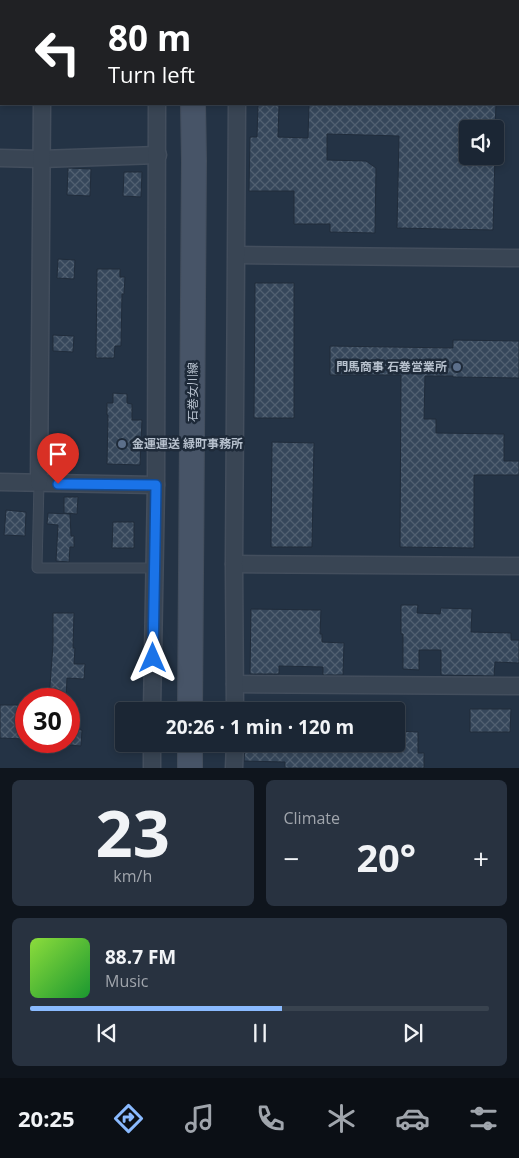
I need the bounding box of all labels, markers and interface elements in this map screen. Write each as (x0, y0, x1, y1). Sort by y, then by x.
text: 80 m (108, 14, 191, 61)
icon: left (25, 20, 90, 85)
text: Turn left (108, 59, 195, 89)
map controls (459, 120, 504, 165)
button: sound (459, 120, 504, 165)
place label: 門馬商事 石巻営業所 (336, 358, 447, 375)
marker: 門馬商事 石巻営業所 (451, 361, 463, 373)
street label: 石巻女川線 (184, 362, 201, 422)
pin (37, 433, 79, 484)
place label: 金運運送 緑町事務所 (132, 435, 243, 452)
marker: 金運運送 緑町事務所 (116, 438, 128, 450)
icon: arrive (44, 440, 72, 468)
position arrow (126, 631, 178, 683)
speed limit sign: 30 (15, 688, 80, 753)
text: 20:26 · 1 min · 120 m (166, 714, 354, 740)
text: 23 (96, 788, 170, 876)
text: Climate (284, 807, 340, 829)
text: 20° (356, 831, 416, 883)
text: − (284, 839, 300, 877)
text: + (473, 839, 489, 877)
text: km/h (113, 865, 152, 887)
text: 88.7 FM (105, 944, 176, 970)
text: Music (105, 970, 149, 992)
icon: previous (93, 1019, 121, 1047)
icon: pause (246, 1019, 274, 1047)
icon: next (399, 1019, 427, 1047)
icon: directions (111, 1101, 146, 1136)
icon: music (182, 1101, 217, 1136)
icon: phone (253, 1101, 288, 1136)
icon: climate (324, 1101, 359, 1136)
icon: car (395, 1101, 430, 1136)
icon: filters (466, 1101, 501, 1136)
text: 20:25 (18, 1103, 75, 1133)

